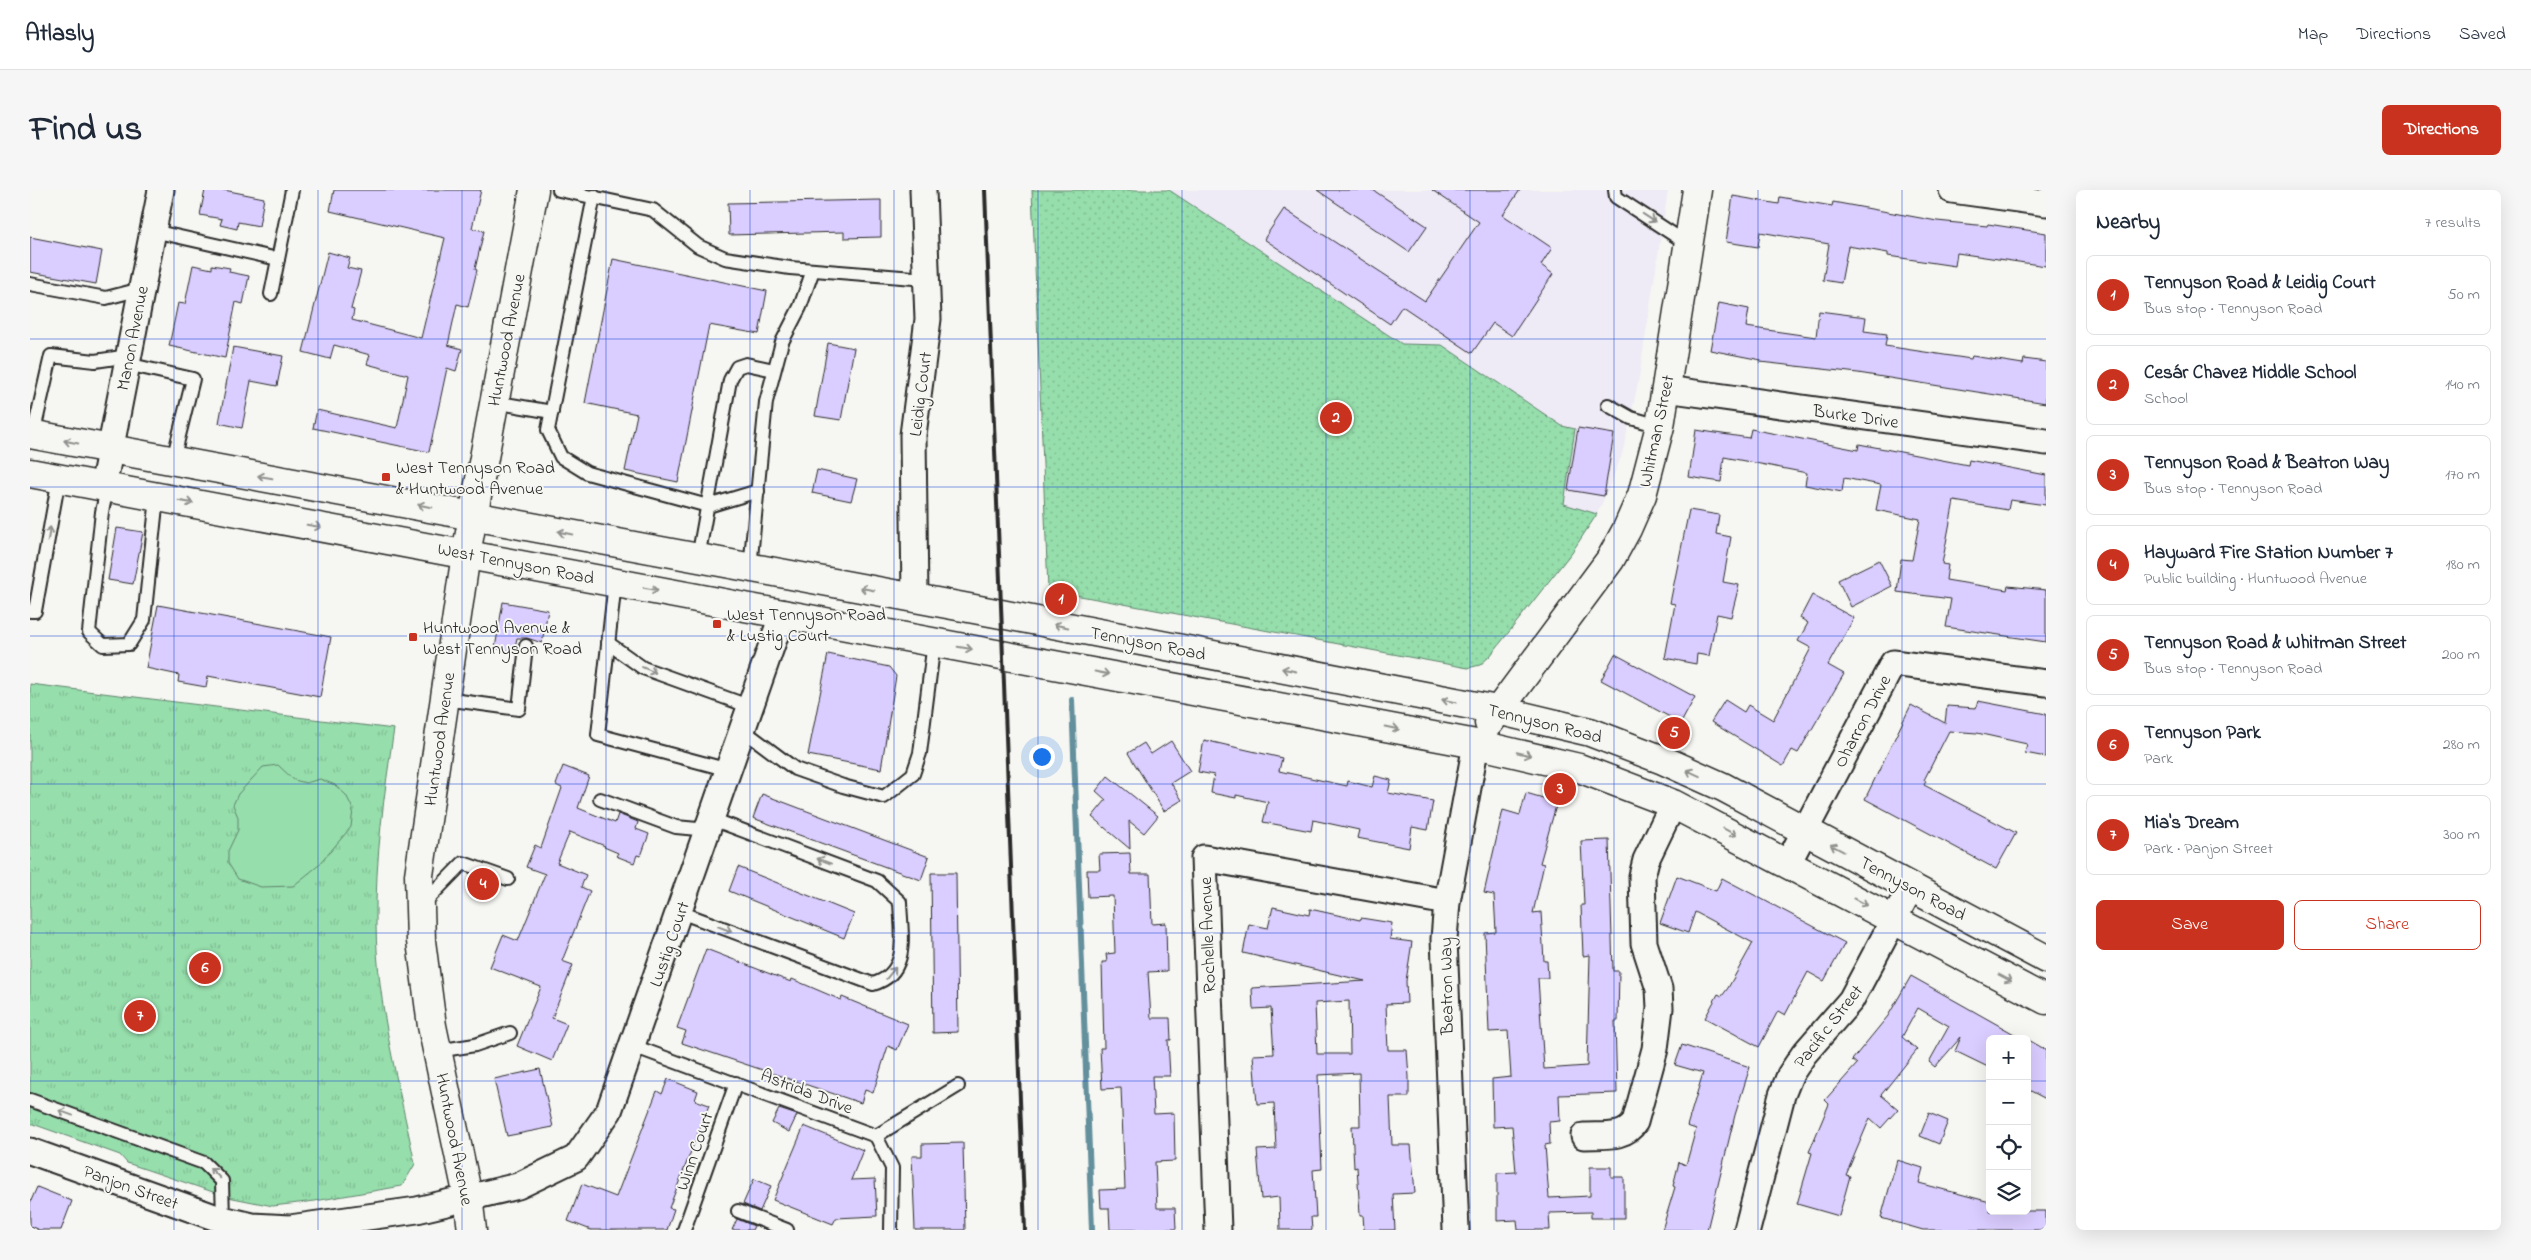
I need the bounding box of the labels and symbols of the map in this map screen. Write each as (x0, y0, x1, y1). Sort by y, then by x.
one-way arrow (1642, 213, 1656, 223)
street label: Huntwood Avenue (482, 271, 534, 409)
street label: Manon Avenue (111, 283, 157, 393)
street label: Leidig Court (904, 350, 941, 438)
street label: Whitman Street (1633, 373, 1683, 490)
pin: 2 (1320, 399, 1352, 437)
street label: Burke Drive (1810, 399, 1901, 437)
one-way arrow (63, 436, 79, 446)
place label: West Tennyson Road & Huntwood Avenue (396, 456, 555, 503)
marker: West Tennyson Road & Huntwood Avenue (380, 471, 392, 483)
one-way arrow (258, 472, 274, 481)
one-way arrow (177, 498, 193, 508)
one-way arrow (417, 501, 433, 511)
one-way arrow (305, 521, 321, 531)
one-way arrow (44, 527, 54, 543)
one-way arrow (557, 528, 573, 538)
street label: West Tennyson Road (435, 537, 596, 593)
pin: 1 (1045, 580, 1077, 618)
one-way arrow (643, 584, 659, 594)
one-way arrow (859, 584, 875, 594)
place label: West Tennyson Road & Lustig Court (727, 603, 886, 651)
place label: Huntwood Avenue & West Tennyson Road (423, 616, 582, 663)
marker: West Tennyson Road & Lustig Court (711, 618, 723, 630)
one-way arrow (1053, 621, 1069, 630)
street label: Tennyson Road (1088, 621, 1208, 669)
marker: Huntwood Avenue & West Tennyson Road (407, 631, 419, 643)
one-way arrow (956, 643, 972, 653)
one-way arrow (641, 665, 656, 675)
one-way arrow (1282, 665, 1298, 675)
one-way arrow (1094, 669, 1110, 679)
street label: Huntwood Avenue (419, 670, 463, 808)
street label: Oharron Drive (1828, 670, 1900, 773)
one-way arrow (1441, 696, 1457, 705)
street label: Tennyson Road (1485, 698, 1605, 752)
pin: 5 (1658, 714, 1690, 752)
one-way arrow (1384, 724, 1400, 733)
your location (1029, 744, 1055, 770)
one-way arrow (1515, 750, 1531, 759)
one-way arrow (1686, 768, 1701, 777)
pin: 3 (1544, 770, 1576, 808)
one-way arrow (1722, 828, 1737, 837)
one-way arrow (1830, 843, 1845, 853)
street label: Tennyson Road (1854, 851, 1970, 929)
one-way arrow (817, 856, 832, 865)
pin: 4 (467, 865, 499, 903)
street label: Rochelle Avenue (1194, 875, 1224, 994)
one-way arrow (1854, 897, 1869, 907)
street label: Lustig Court (644, 898, 699, 991)
one-way arrow (717, 925, 733, 934)
street label: Beatron Way (1434, 937, 1462, 1036)
pin: 6 (189, 949, 221, 987)
one-way arrow (886, 966, 896, 980)
one-way arrow (1997, 974, 2012, 983)
street label: Pacific Street (1789, 980, 1871, 1075)
pin: 7 (124, 997, 156, 1035)
street label: Astrida Drive (756, 1063, 857, 1123)
street label: Huntwood Avenue (427, 1071, 479, 1209)
one-way arrow (58, 1108, 74, 1117)
street label: Winn Court (670, 1109, 721, 1194)
street label: Panjon Street (79, 1160, 182, 1218)
one-way arrow (209, 1167, 221, 1180)

